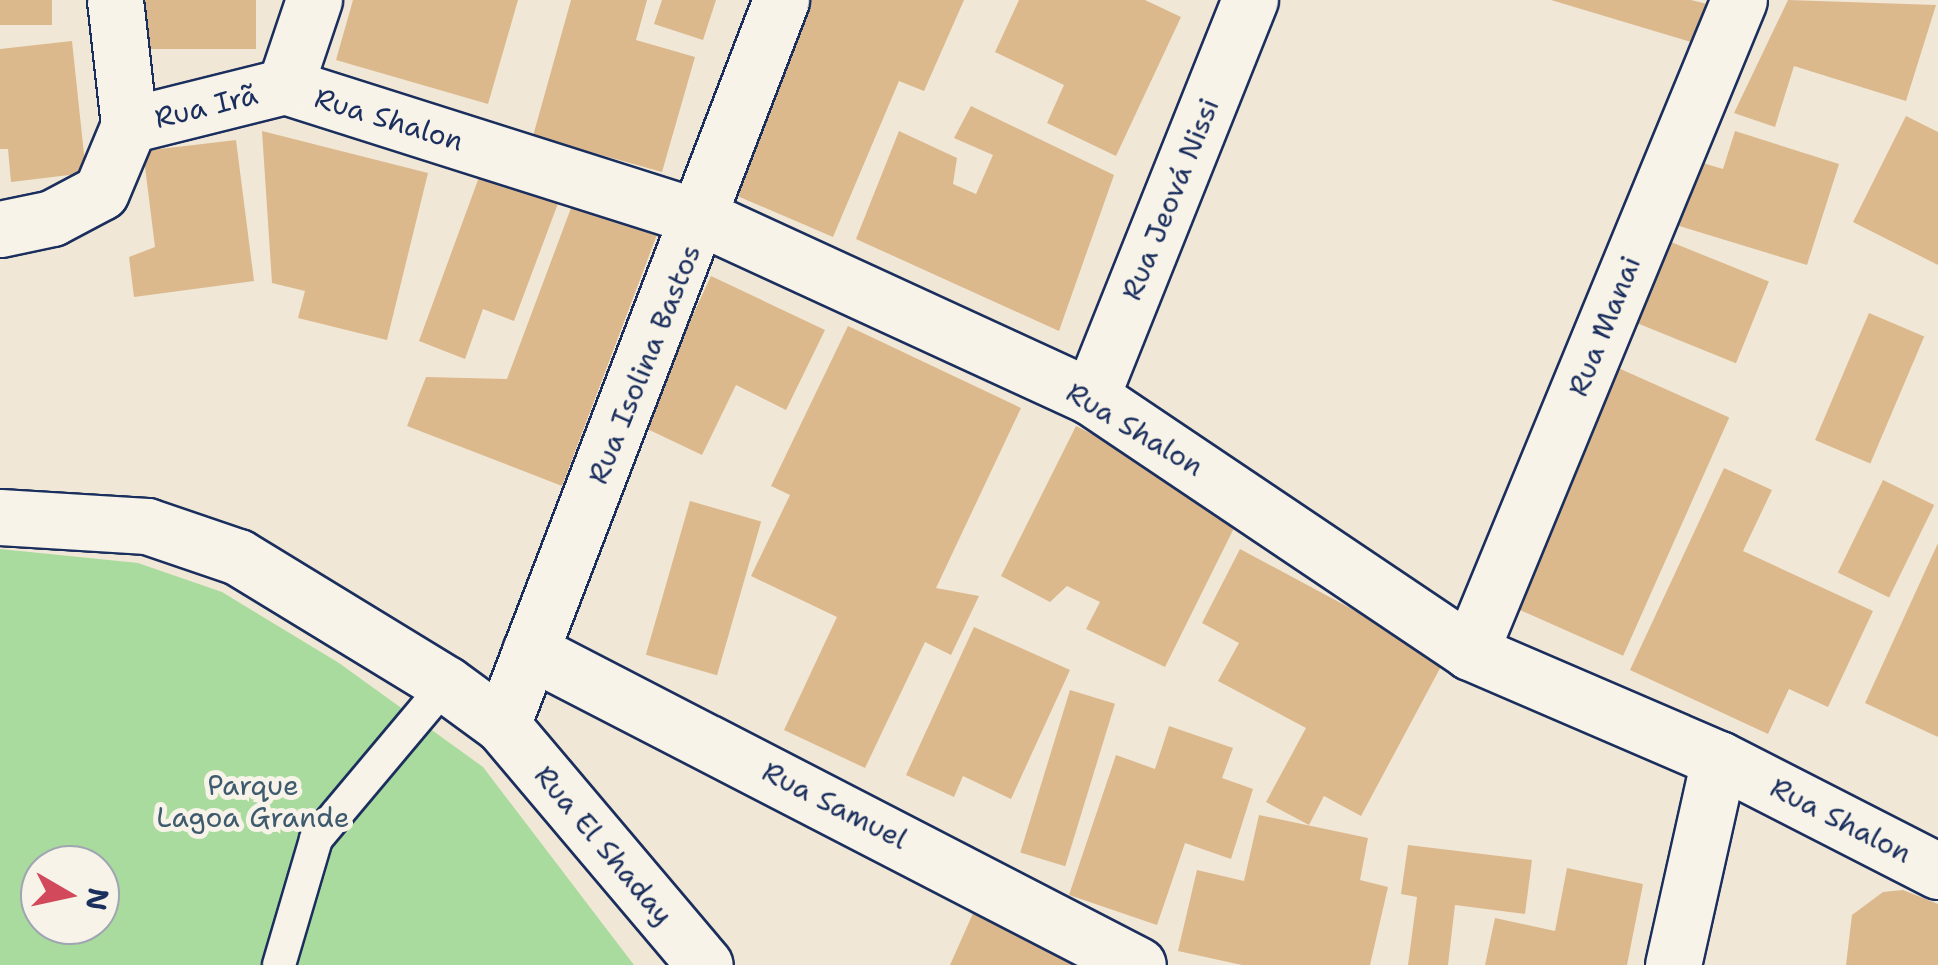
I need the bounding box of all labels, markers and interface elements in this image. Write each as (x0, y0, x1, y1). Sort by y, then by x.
street label: Rua Irã (151, 77, 261, 135)
street label: Rua Shalon (311, 80, 467, 158)
street label: Rua Jeová Nissi (1114, 93, 1226, 305)
street label: Rua Isolina Bastos (581, 239, 707, 489)
street label: Rua Manai (1561, 251, 1647, 401)
street label: Rua Shalon (1061, 375, 1209, 483)
street label: Rua Samuel (757, 754, 913, 856)
street label: Rua El Shaday (528, 759, 680, 931)
park label: Parque Lagoa Grande (156, 768, 350, 834)
street label: Rua Shalon (1765, 770, 1917, 870)
north arrow (20, 845, 120, 945)
text: N (77, 885, 118, 913)

